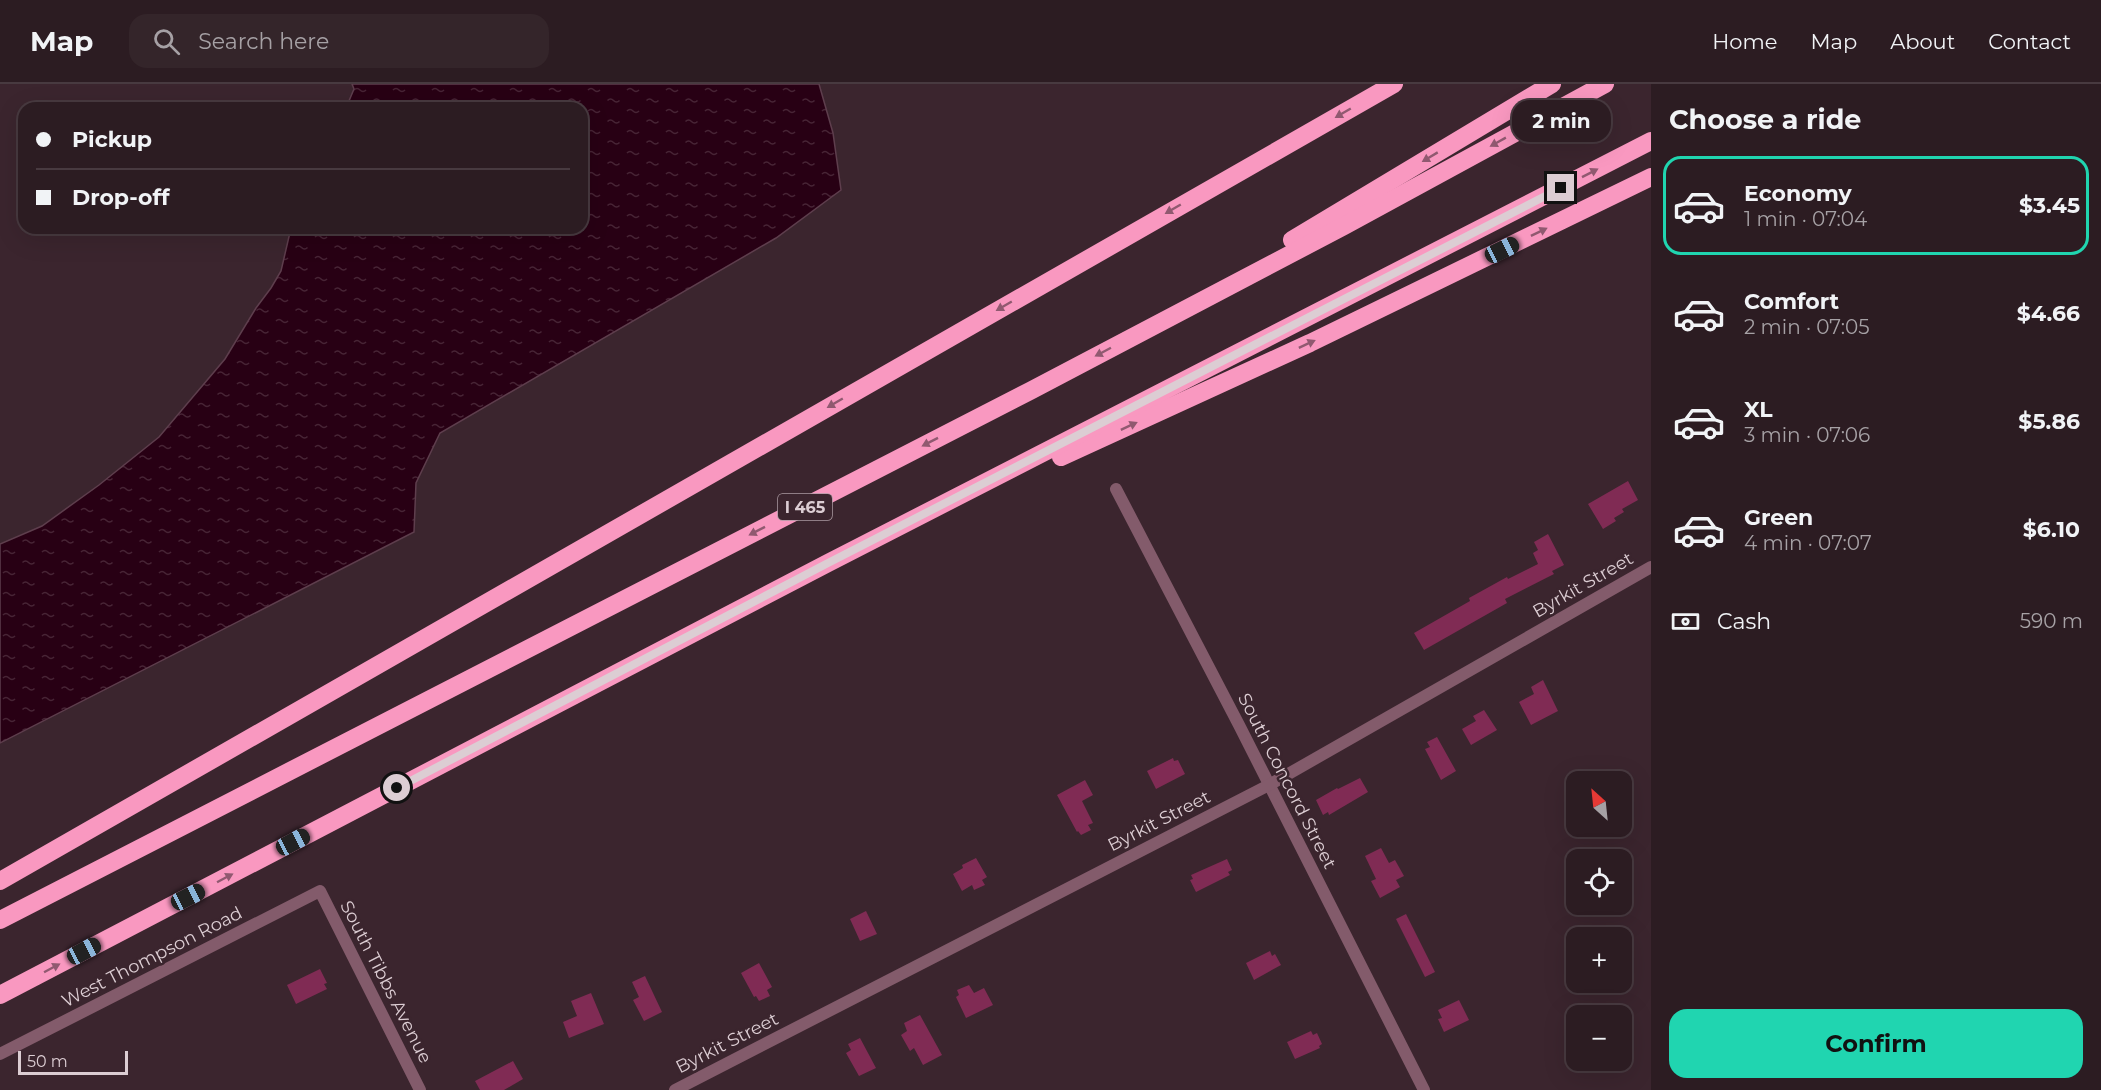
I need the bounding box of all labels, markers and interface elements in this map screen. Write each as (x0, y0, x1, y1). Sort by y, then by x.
search box (129, 14, 549, 68)
text: Map (30, 24, 93, 58)
icon: search (150, 25, 183, 58)
text: Search here (198, 28, 329, 55)
text: Home (1712, 29, 1777, 54)
text: Map (1810, 29, 1857, 54)
text: About (1890, 29, 1955, 54)
text: Contact (1988, 29, 2071, 54)
callout: 2 min (1512, 101, 1610, 143)
text: Choose a ride (1669, 103, 1861, 136)
one-way arrow (1334, 108, 1351, 118)
text: 2 min (1532, 109, 1591, 133)
text: Pickup (72, 126, 152, 153)
one-way arrow (1489, 137, 1506, 147)
one-way arrow (1422, 151, 1438, 162)
one-way arrow (1581, 168, 1599, 178)
route end (1547, 174, 1574, 201)
icon: car (1672, 179, 1726, 233)
text: Economy (1744, 180, 1852, 207)
text: Drop-off (72, 184, 170, 211)
text: $3.45 (2019, 192, 2080, 219)
one-way arrow (1165, 204, 1181, 215)
text: 1 min · 07:04 (1744, 207, 1867, 231)
one-way arrow (1530, 227, 1547, 236)
car (1482, 234, 1522, 266)
icon: car (1672, 287, 1726, 341)
text: Comfort (1744, 288, 1839, 315)
text: $4.66 (2017, 300, 2080, 327)
one-way arrow (996, 301, 1012, 312)
text: 2 min · 07:05 (1744, 315, 1870, 339)
one-way arrow (1298, 340, 1315, 349)
one-way arrow (1095, 348, 1112, 357)
icon: car (1672, 395, 1726, 449)
text: XL (1744, 396, 1773, 423)
one-way arrow (827, 398, 843, 409)
text: $5.86 (2018, 408, 2080, 435)
one-way arrow (1121, 421, 1138, 430)
text: 3 min · 07:06 (1744, 423, 1870, 447)
one-way arrow (922, 437, 939, 447)
road number: I 465 (778, 494, 832, 520)
icon: car (1672, 503, 1726, 557)
text: Green (1744, 504, 1813, 531)
text: $6.10 (2023, 516, 2080, 543)
one-way arrow (748, 526, 765, 536)
text: 4 min · 07:07 (1744, 531, 1872, 555)
street label: Byrkit Street (1529, 547, 1637, 623)
icon: cash (1669, 605, 1702, 638)
text: Cash (1717, 608, 1771, 635)
text: 590 m (2020, 609, 2083, 633)
street label: South Concord Street (1233, 690, 1341, 872)
north arrow (1566, 771, 1632, 837)
map controls (1566, 771, 1632, 1071)
route start (383, 774, 410, 801)
street label: Byrkit Street (1104, 786, 1214, 856)
car (273, 826, 313, 858)
button: locate (1566, 849, 1632, 915)
one-way arrow (216, 873, 233, 882)
car (168, 881, 208, 913)
street label: South Tibbs Avenue (335, 897, 437, 1067)
street label: West Thompson Road (58, 902, 246, 1012)
button: + (1566, 927, 1632, 993)
car (64, 935, 104, 967)
one-way arrow (44, 963, 61, 973)
button: − (1566, 1005, 1632, 1071)
street label: Byrkit Street (672, 1008, 782, 1078)
button: Confirm (1669, 1009, 2083, 1078)
scale bar (18, 1048, 128, 1076)
text: 50 m (27, 1052, 68, 1071)

